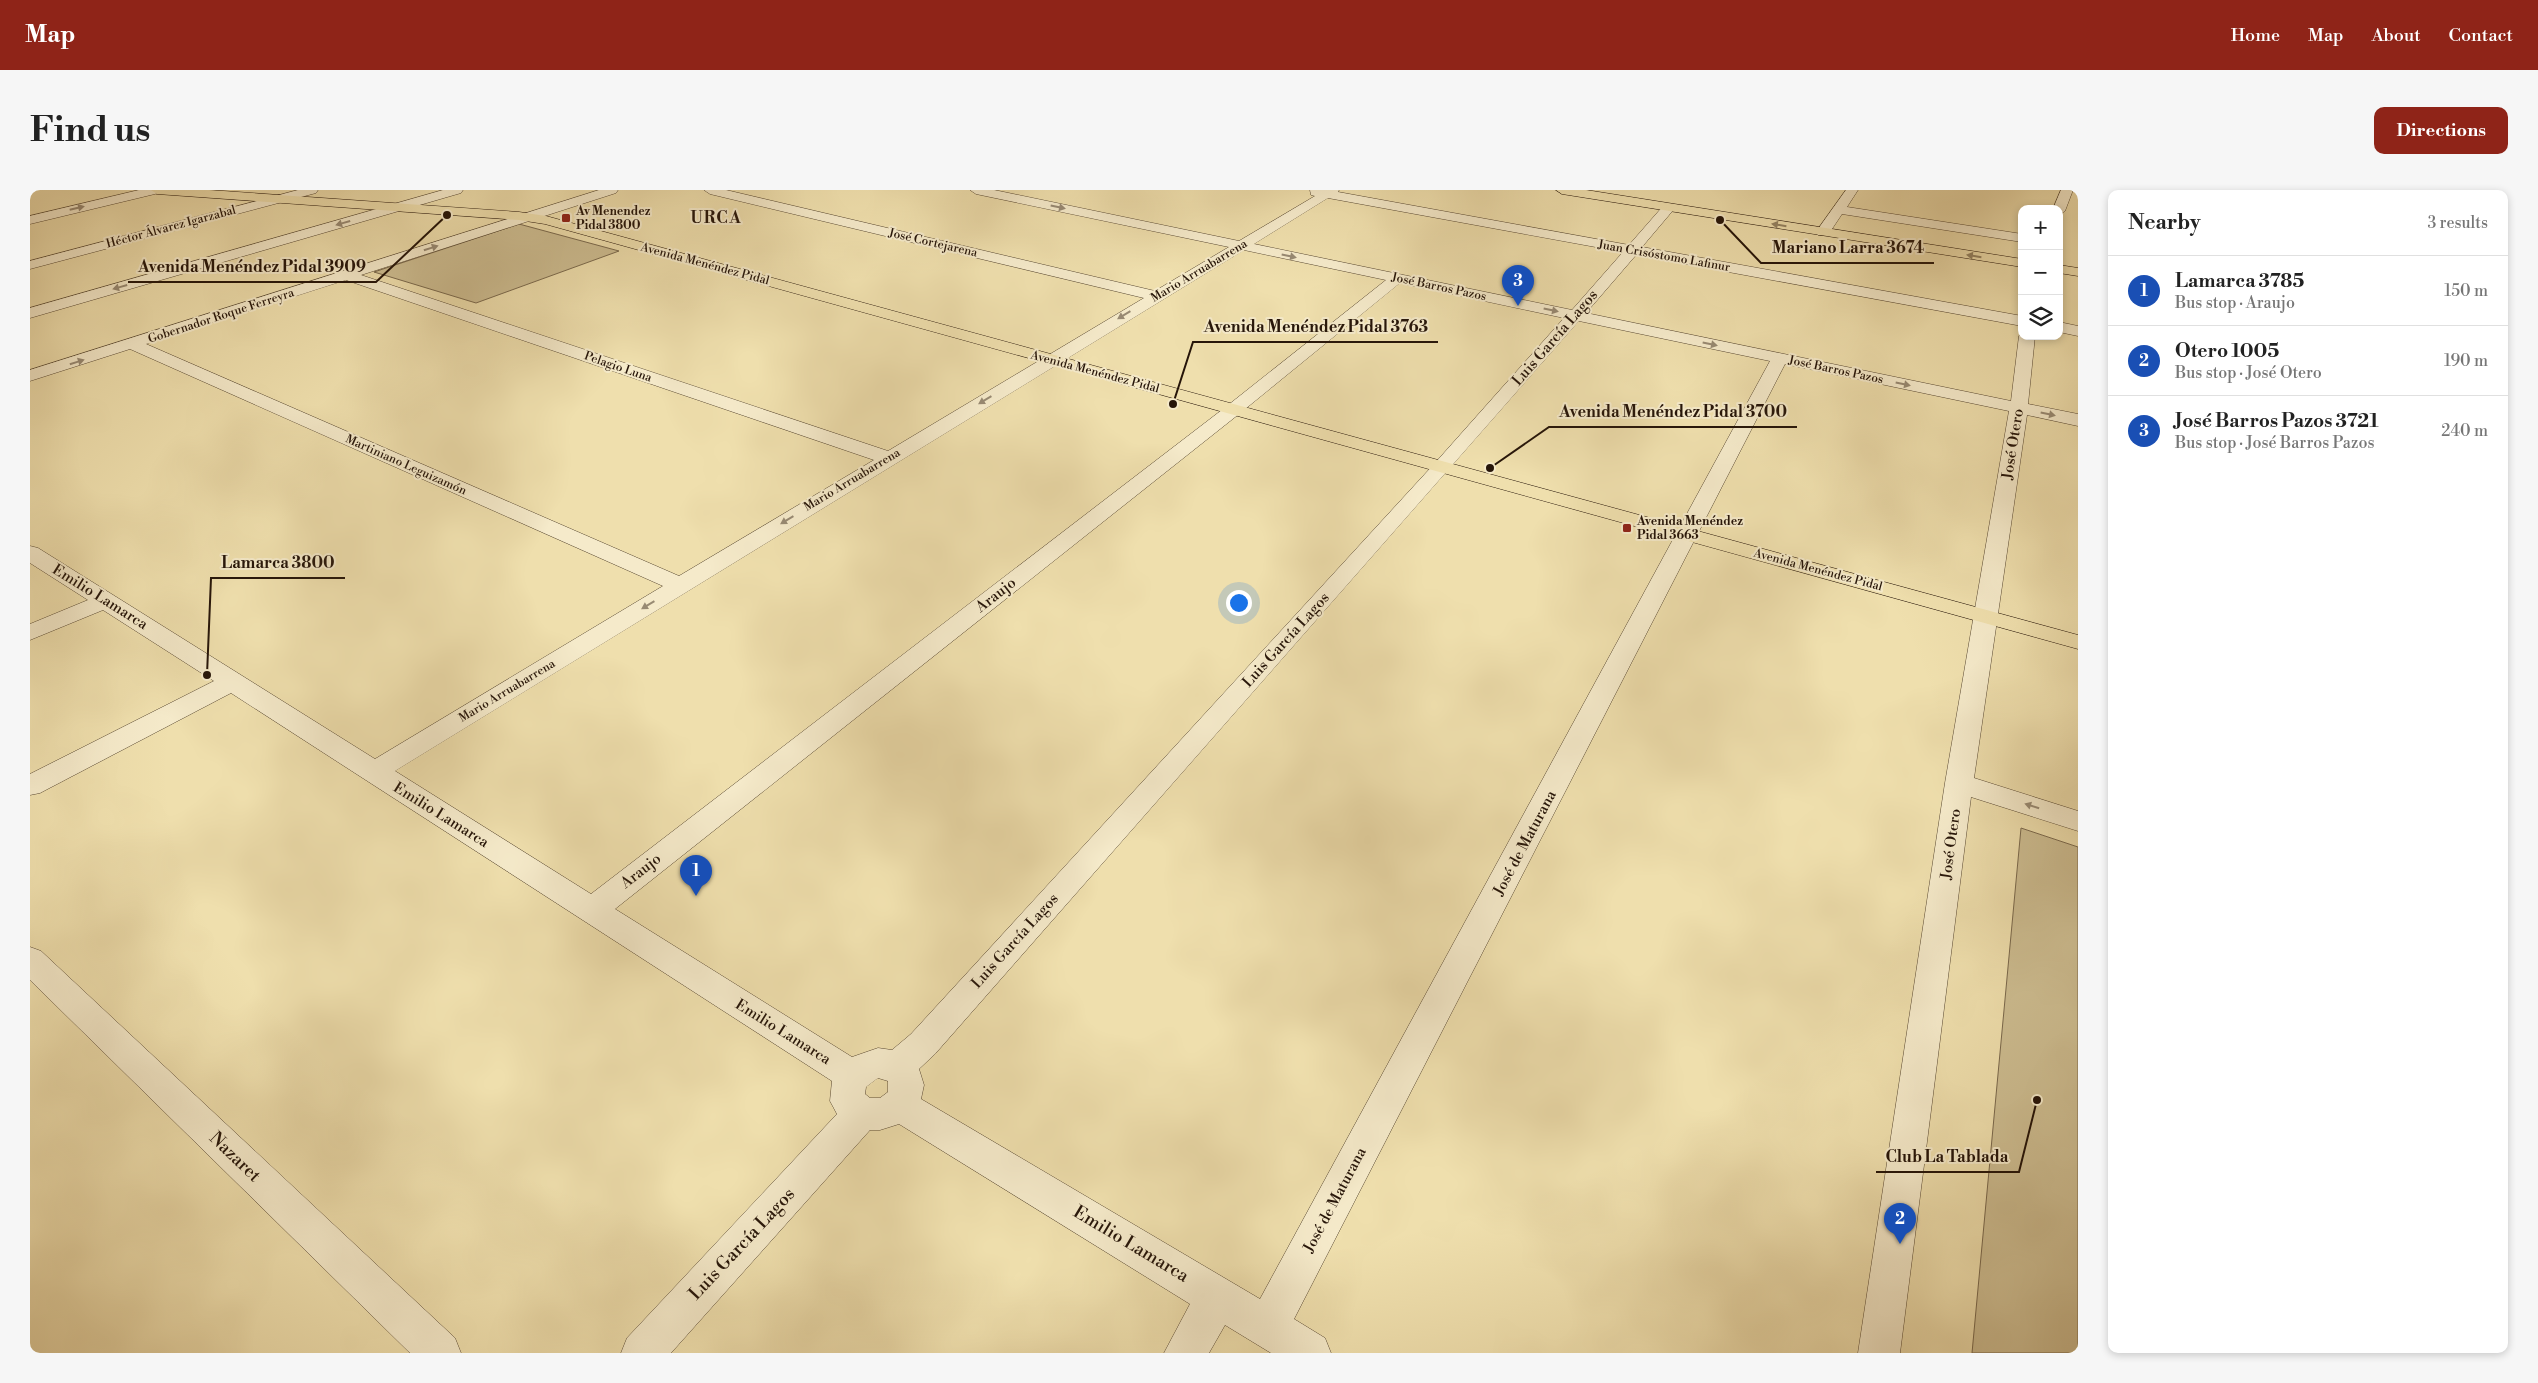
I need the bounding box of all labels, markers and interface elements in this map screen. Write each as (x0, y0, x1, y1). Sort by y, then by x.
text: Map (25, 20, 75, 50)
text: Home (2231, 24, 2280, 47)
text: Map (2308, 24, 2344, 47)
text: About (2372, 24, 2421, 47)
text: Contact (2449, 24, 2513, 47)
button: Directions (2374, 107, 2508, 154)
text: Find us (30, 109, 150, 152)
street label: Héctor Álvarez Igarzabal (104, 200, 238, 252)
one-way arrow (1051, 203, 1066, 211)
one-way arrow (70, 204, 85, 212)
place label: Av Menendez Pidal 3800 (575, 204, 651, 233)
map controls (2018, 205, 2063, 340)
button: + (2018, 205, 2063, 250)
district label: URCA (690, 208, 742, 228)
text: Nearby (2128, 210, 2201, 236)
marker: Av Menendez Pidal 3800 (560, 212, 572, 224)
text: 3 results (2427, 213, 2488, 233)
one-way arrow (335, 219, 350, 227)
one-way arrow (1770, 221, 1786, 229)
street label: José Cortejarena (886, 225, 980, 261)
callout: Mariano Larra 3674 (1761, 232, 1934, 263)
street label: Mario Arruabarrena (1148, 236, 1251, 306)
street label: Juan Crisóstomo Lafinur (1596, 237, 1731, 275)
text: Mariano Larra 3674 (1772, 238, 1925, 258)
street label: Avenida Menéndez Pidal (638, 239, 771, 289)
one-way arrow (424, 244, 439, 252)
button: − (2018, 250, 2063, 295)
callout: Avenida Menéndez Pidal 3909 (128, 251, 376, 282)
one-way arrow (1965, 251, 1981, 259)
one-way arrow (1282, 252, 1298, 260)
text: Avenida Menéndez Pidal 3909 (137, 257, 366, 277)
pin: 3 (1502, 265, 1534, 306)
street label: José Barros Pazos (1389, 269, 1488, 304)
text: Lamarca 3785 (2175, 269, 2304, 293)
text: 1 (2140, 281, 2148, 301)
text: 150 m (2444, 281, 2488, 301)
one-way arrow (112, 284, 127, 292)
street label: Gobernador Roque Ferreyra (146, 285, 297, 347)
street label: Luis García Lagos (1508, 286, 1602, 390)
text: Bus stop · Araujo (2175, 293, 2295, 313)
button: layers (2018, 295, 2063, 340)
one-way arrow (1543, 306, 1559, 314)
one-way arrow (1118, 311, 1131, 320)
callout: Avenida Menéndez Pidal 3763 (1193, 311, 1438, 342)
text: Avenida Menéndez Pidal 3763 (1203, 317, 1429, 337)
text: Otero 1005 (2175, 339, 2279, 363)
one-way arrow (1702, 340, 1718, 348)
street label: Avenida Menéndez Pidal (1028, 347, 1161, 397)
street label: Pelagio Luna (582, 348, 655, 386)
text: 2 (2139, 351, 2149, 371)
text: 190 m (2444, 351, 2488, 371)
street label: José Barros Pazos (1786, 352, 1885, 387)
one-way arrow (69, 357, 84, 365)
text: Bus stop · José Otero (2175, 363, 2322, 383)
one-way arrow (1896, 380, 1912, 388)
one-way arrow (979, 395, 992, 404)
callout: Avenida Menéndez Pidal 3700 (1549, 396, 1797, 427)
text: Avenida Menéndez Pidal 3700 (1558, 402, 1787, 422)
street label: José Otero (1998, 407, 2028, 482)
text: José Barros Pazos 3721 (2175, 409, 2379, 433)
one-way arrow (2041, 410, 2057, 418)
text: 3 (2139, 421, 2149, 441)
text: 240 m (2441, 421, 2488, 441)
street label: Martiniano Leguizamón (343, 431, 469, 499)
text: Bus stop · José Barros Pazos (2175, 433, 2374, 453)
street label: Mario Arruabarrena (801, 445, 904, 515)
place label: Avenida Menéndez Pidal 3663 (1636, 514, 1743, 543)
one-way arrow (780, 516, 793, 525)
marker: Avenida Menéndez Pidal 3663 (1621, 522, 1633, 534)
street label: Avenida Menéndez Pidal (1751, 545, 1884, 595)
callout: Lamarca 3800 (211, 547, 345, 578)
text: Lamarca 3800 (221, 553, 335, 573)
street label: Emilio Lamarca (49, 560, 152, 634)
street label: Araujo (971, 573, 1020, 617)
street label: Luis García Lagos (1238, 588, 1334, 692)
your location (1226, 590, 1252, 616)
one-way arrow (641, 600, 654, 609)
street label: Mario Arruabarrena (456, 656, 559, 726)
street label: Emilio Lamarca (390, 778, 493, 852)
street label: José de Maturana (1489, 787, 1561, 900)
one-way arrow (2024, 801, 2039, 809)
street label: José Otero (1936, 807, 1965, 882)
street label: Araujo (616, 849, 665, 893)
pin: 1 (680, 855, 712, 896)
street label: Luis García Lagos (967, 889, 1063, 993)
street label: Emilio Lamarca (732, 995, 835, 1069)
street label: Nazaret (204, 1127, 266, 1188)
callout: Club La Tablada (1876, 1141, 2019, 1172)
street label: José de Maturana (1299, 1144, 1371, 1257)
text: Club La Tablada (1885, 1147, 2009, 1167)
street label: Luis García Lagos (684, 1183, 800, 1305)
street label: Emilio Lamarca (1069, 1200, 1194, 1288)
pin: 2 (1884, 1203, 1916, 1244)

